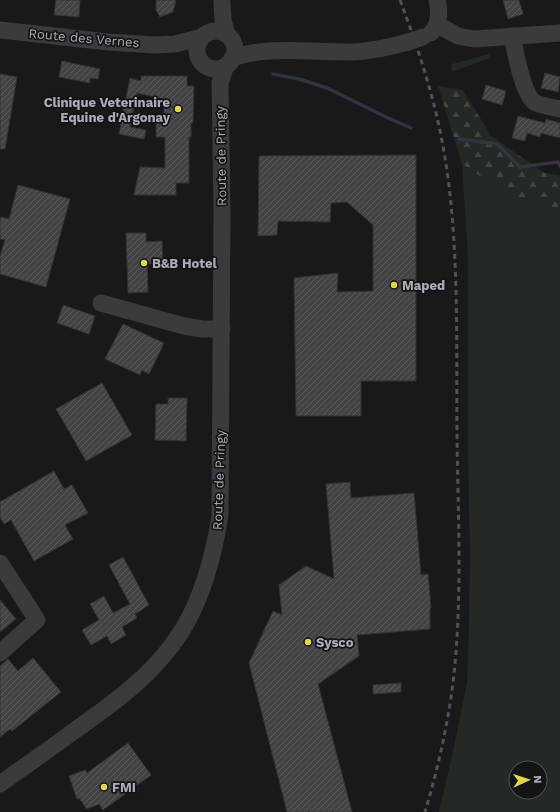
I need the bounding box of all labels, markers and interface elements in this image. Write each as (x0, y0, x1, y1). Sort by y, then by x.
street label: Route des Vernes (28, 26, 140, 50)
place label: Clinique Veterinaire Equine d'Argonay (44, 95, 171, 125)
marker: Clinique Veterinaire Equine d'Argonay (173, 104, 183, 114)
street label: Route de Pringy (213, 106, 229, 206)
place label: B&B Hotel (152, 256, 217, 271)
marker: B&B Hotel (139, 258, 149, 268)
place label: Maped (402, 278, 445, 293)
marker: Maped (389, 280, 399, 290)
street label: Route de Pringy (210, 429, 228, 530)
place label: Sysco (316, 635, 354, 650)
marker: Sysco (303, 637, 313, 647)
north arrow (508, 760, 548, 800)
text: N (531, 775, 544, 784)
place label: FMI (112, 780, 136, 795)
marker: FMI (99, 782, 109, 792)

